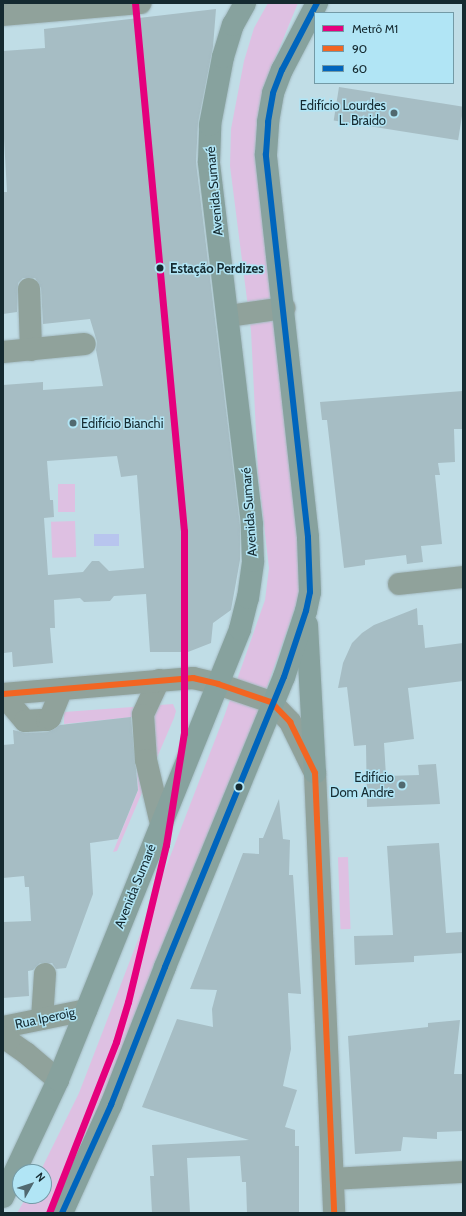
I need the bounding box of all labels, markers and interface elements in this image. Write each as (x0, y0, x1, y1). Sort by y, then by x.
legend (314, 12, 454, 84)
text: Metrô M1 (352, 21, 398, 36)
text: 90 (352, 41, 367, 56)
text: 60 (352, 61, 367, 76)
place label: Edifício Lourdes L. Braido (300, 98, 386, 129)
marker: Edifício Lourdes L. Braido (389, 108, 399, 118)
street label: Avenida Sumaré (202, 146, 226, 236)
place label: Estação Perdizes (170, 260, 264, 276)
marker: Estação Perdizes (153, 261, 167, 275)
place label: Edifício Bianchi (81, 415, 163, 431)
marker: Edifício Bianchi (68, 418, 78, 428)
street label: Avenida Sumaré (238, 467, 260, 557)
place label: Edifício Dom Andre (330, 770, 394, 801)
marker: Edifício Dom Andre (397, 780, 407, 790)
unlabelled marker (234, 782, 244, 792)
street label: Avenida Sumaré (111, 842, 159, 930)
street label: Rua Iperoig (14, 1004, 76, 1032)
north arrow (12, 1164, 52, 1204)
text: N (33, 1170, 48, 1185)

